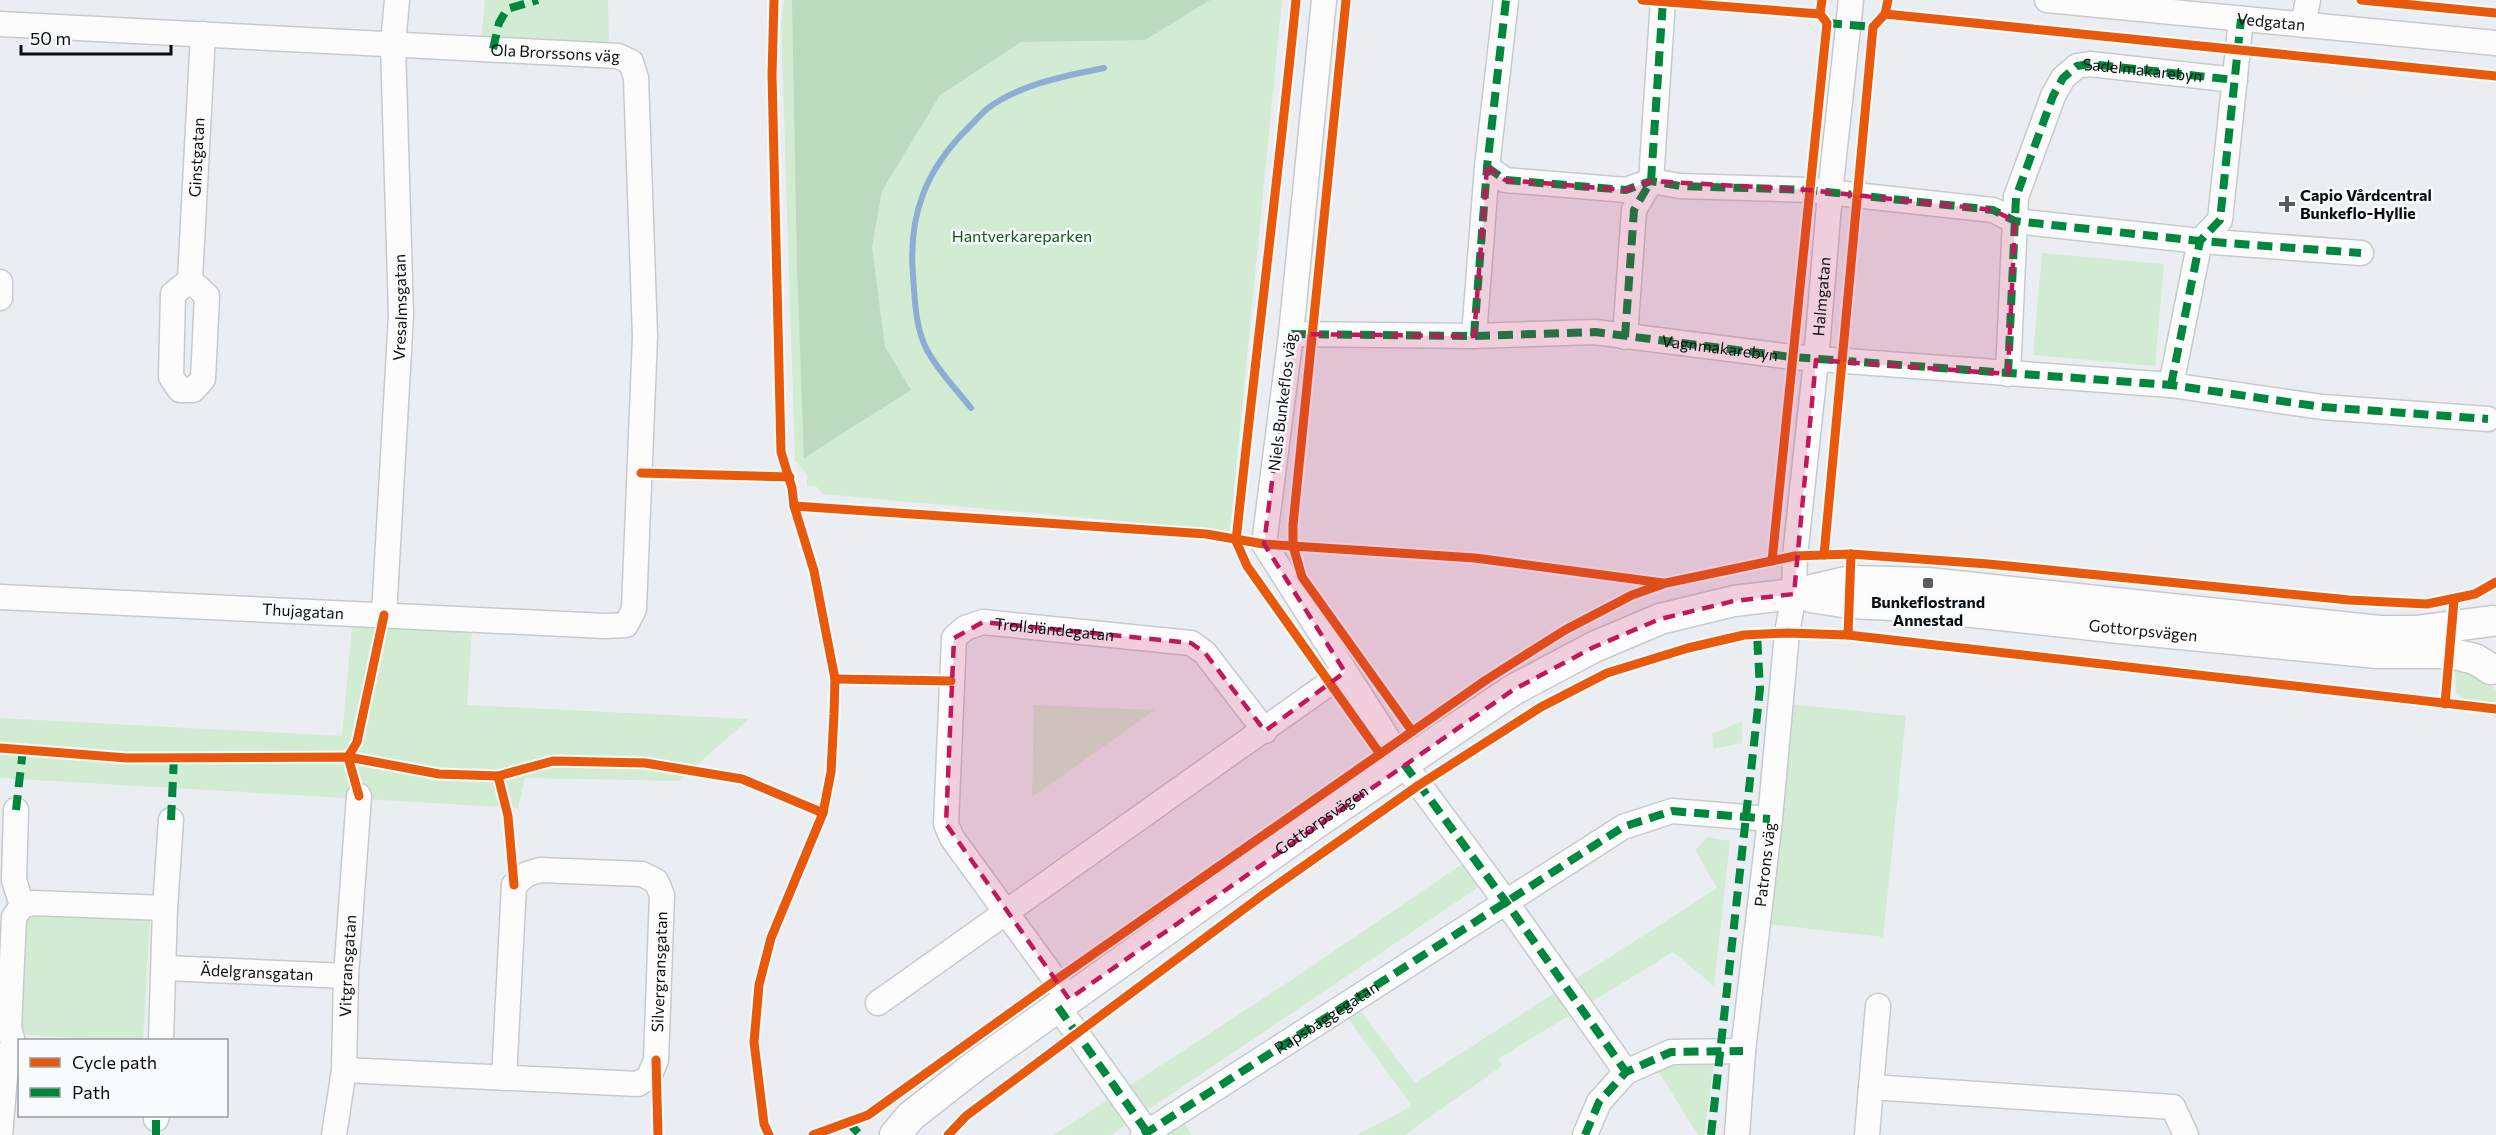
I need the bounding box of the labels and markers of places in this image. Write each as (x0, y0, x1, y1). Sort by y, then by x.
place label: Capio Vårdcentral Bunkeflo-Hyllie (2300, 185, 2432, 222)
marker: Capio Vårdcentral Bunkeflo-Hyllie (2278, 195, 2296, 213)
marker: Bunkeflostrand Annestad (1921, 576, 1935, 590)
place label: Bunkeflostrand Annestad (1871, 592, 1985, 629)

